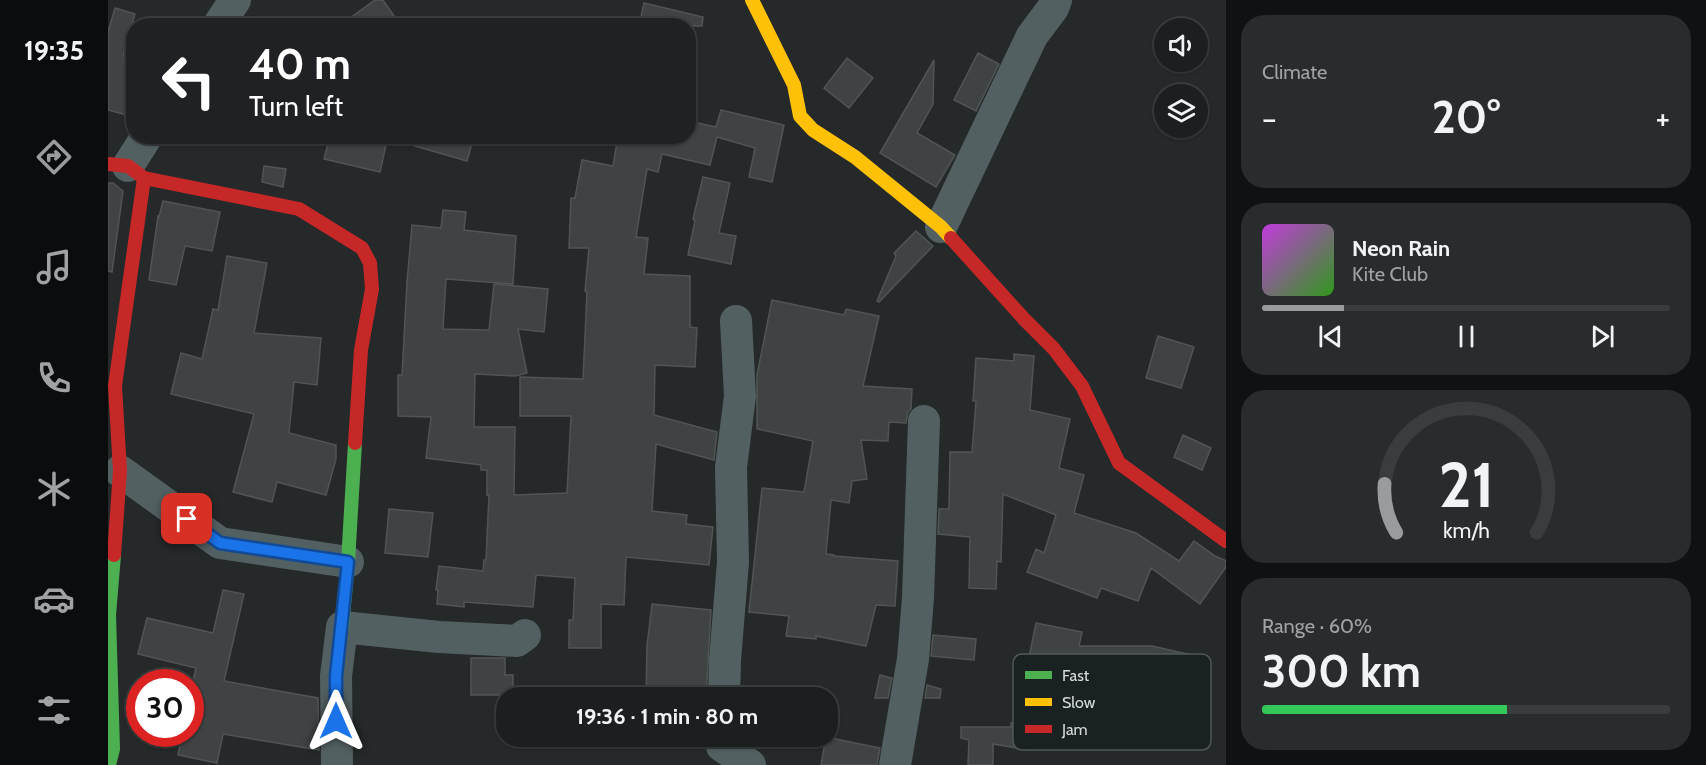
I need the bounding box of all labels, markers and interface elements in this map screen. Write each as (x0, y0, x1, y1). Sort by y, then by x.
map controls (1154, 18, 1208, 138)
button: sound (1154, 18, 1208, 72)
text: 19:35 (24, 34, 84, 67)
text: 40 m (249, 38, 351, 90)
icon: left (150, 42, 228, 120)
text: Climate (1262, 60, 1327, 84)
button: layers (1154, 84, 1208, 138)
text: Turn left (249, 90, 343, 123)
text: 20° (1432, 90, 1500, 144)
text: − (1262, 98, 1277, 138)
text: + (1655, 98, 1670, 138)
icon: directions (33, 136, 75, 178)
text: Neon Rain (1352, 235, 1450, 262)
icon: music (33, 246, 75, 288)
text: Kite Club (1352, 262, 1428, 286)
icon: previous (1314, 320, 1347, 353)
icon: pause (1450, 320, 1483, 353)
icon: next (1586, 320, 1619, 353)
icon: phone (33, 357, 75, 399)
text: 21 (1438, 447, 1494, 523)
icon: climate (33, 468, 75, 510)
pin (161, 493, 212, 544)
icon: arrive (170, 502, 203, 535)
text: km/h (1443, 518, 1489, 544)
icon: car (33, 578, 75, 620)
text: Range · 60% (1262, 614, 1372, 638)
text: 300 km (1262, 644, 1421, 698)
legend (1013, 654, 1211, 750)
text: Fast (1062, 666, 1090, 685)
speed limit sign: 30 (126, 669, 204, 747)
icon: filters (33, 689, 75, 731)
position arrow (304, 689, 368, 753)
text: Slow (1062, 693, 1096, 712)
text: 19:36 · 1 min · 80 m (576, 703, 758, 730)
text: Jam (1061, 720, 1088, 739)

